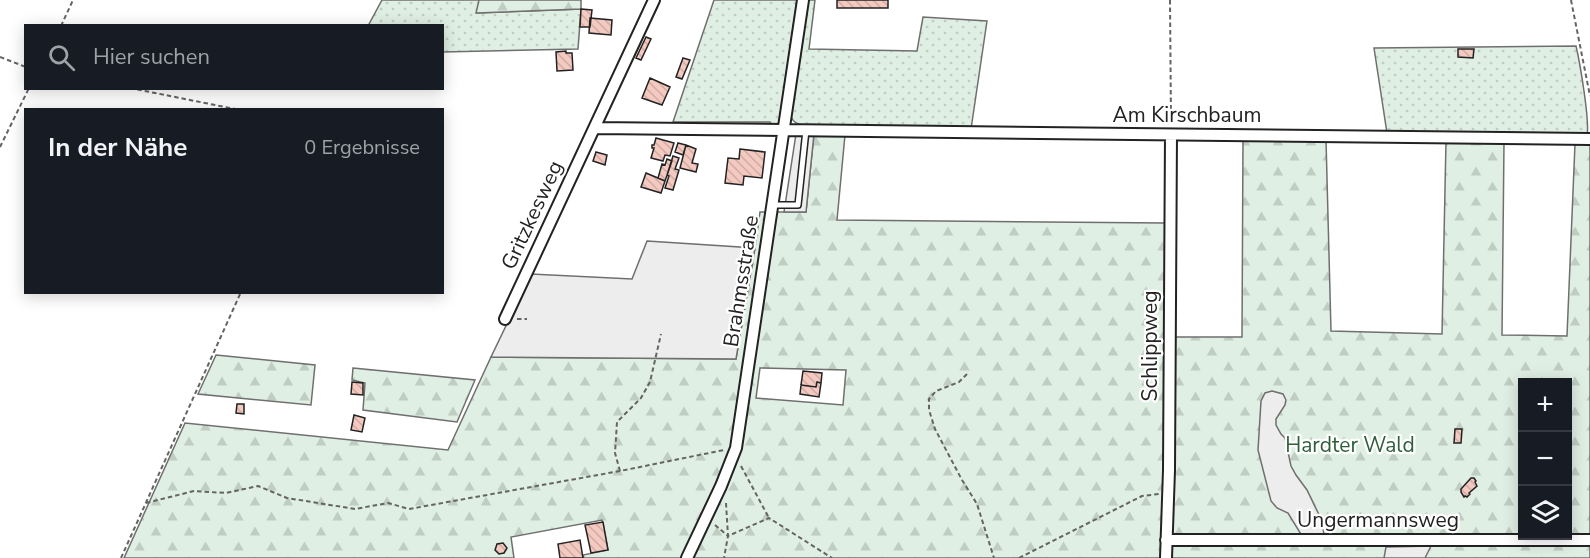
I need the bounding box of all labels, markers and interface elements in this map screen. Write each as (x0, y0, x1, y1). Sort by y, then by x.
search box (24, 24, 444, 90)
icon: search (45, 41, 78, 74)
text: Hier suchen (93, 42, 210, 72)
street label: Am Kirschbaum (1113, 101, 1261, 129)
text: In der Nähe (48, 130, 187, 165)
text: 0 Ergebnisse (304, 134, 420, 161)
street label: Gritzkesweg (495, 156, 569, 274)
street label: Brahmsstraße (717, 213, 765, 349)
street label: Schlippweg (1136, 291, 1164, 401)
map controls (1518, 378, 1572, 540)
button: + (1518, 378, 1572, 432)
park label: Hardter Wald (1285, 431, 1415, 459)
button: − (1518, 432, 1572, 486)
button: layers (1518, 486, 1572, 540)
street label: Ungermannsweg (1297, 506, 1459, 534)

